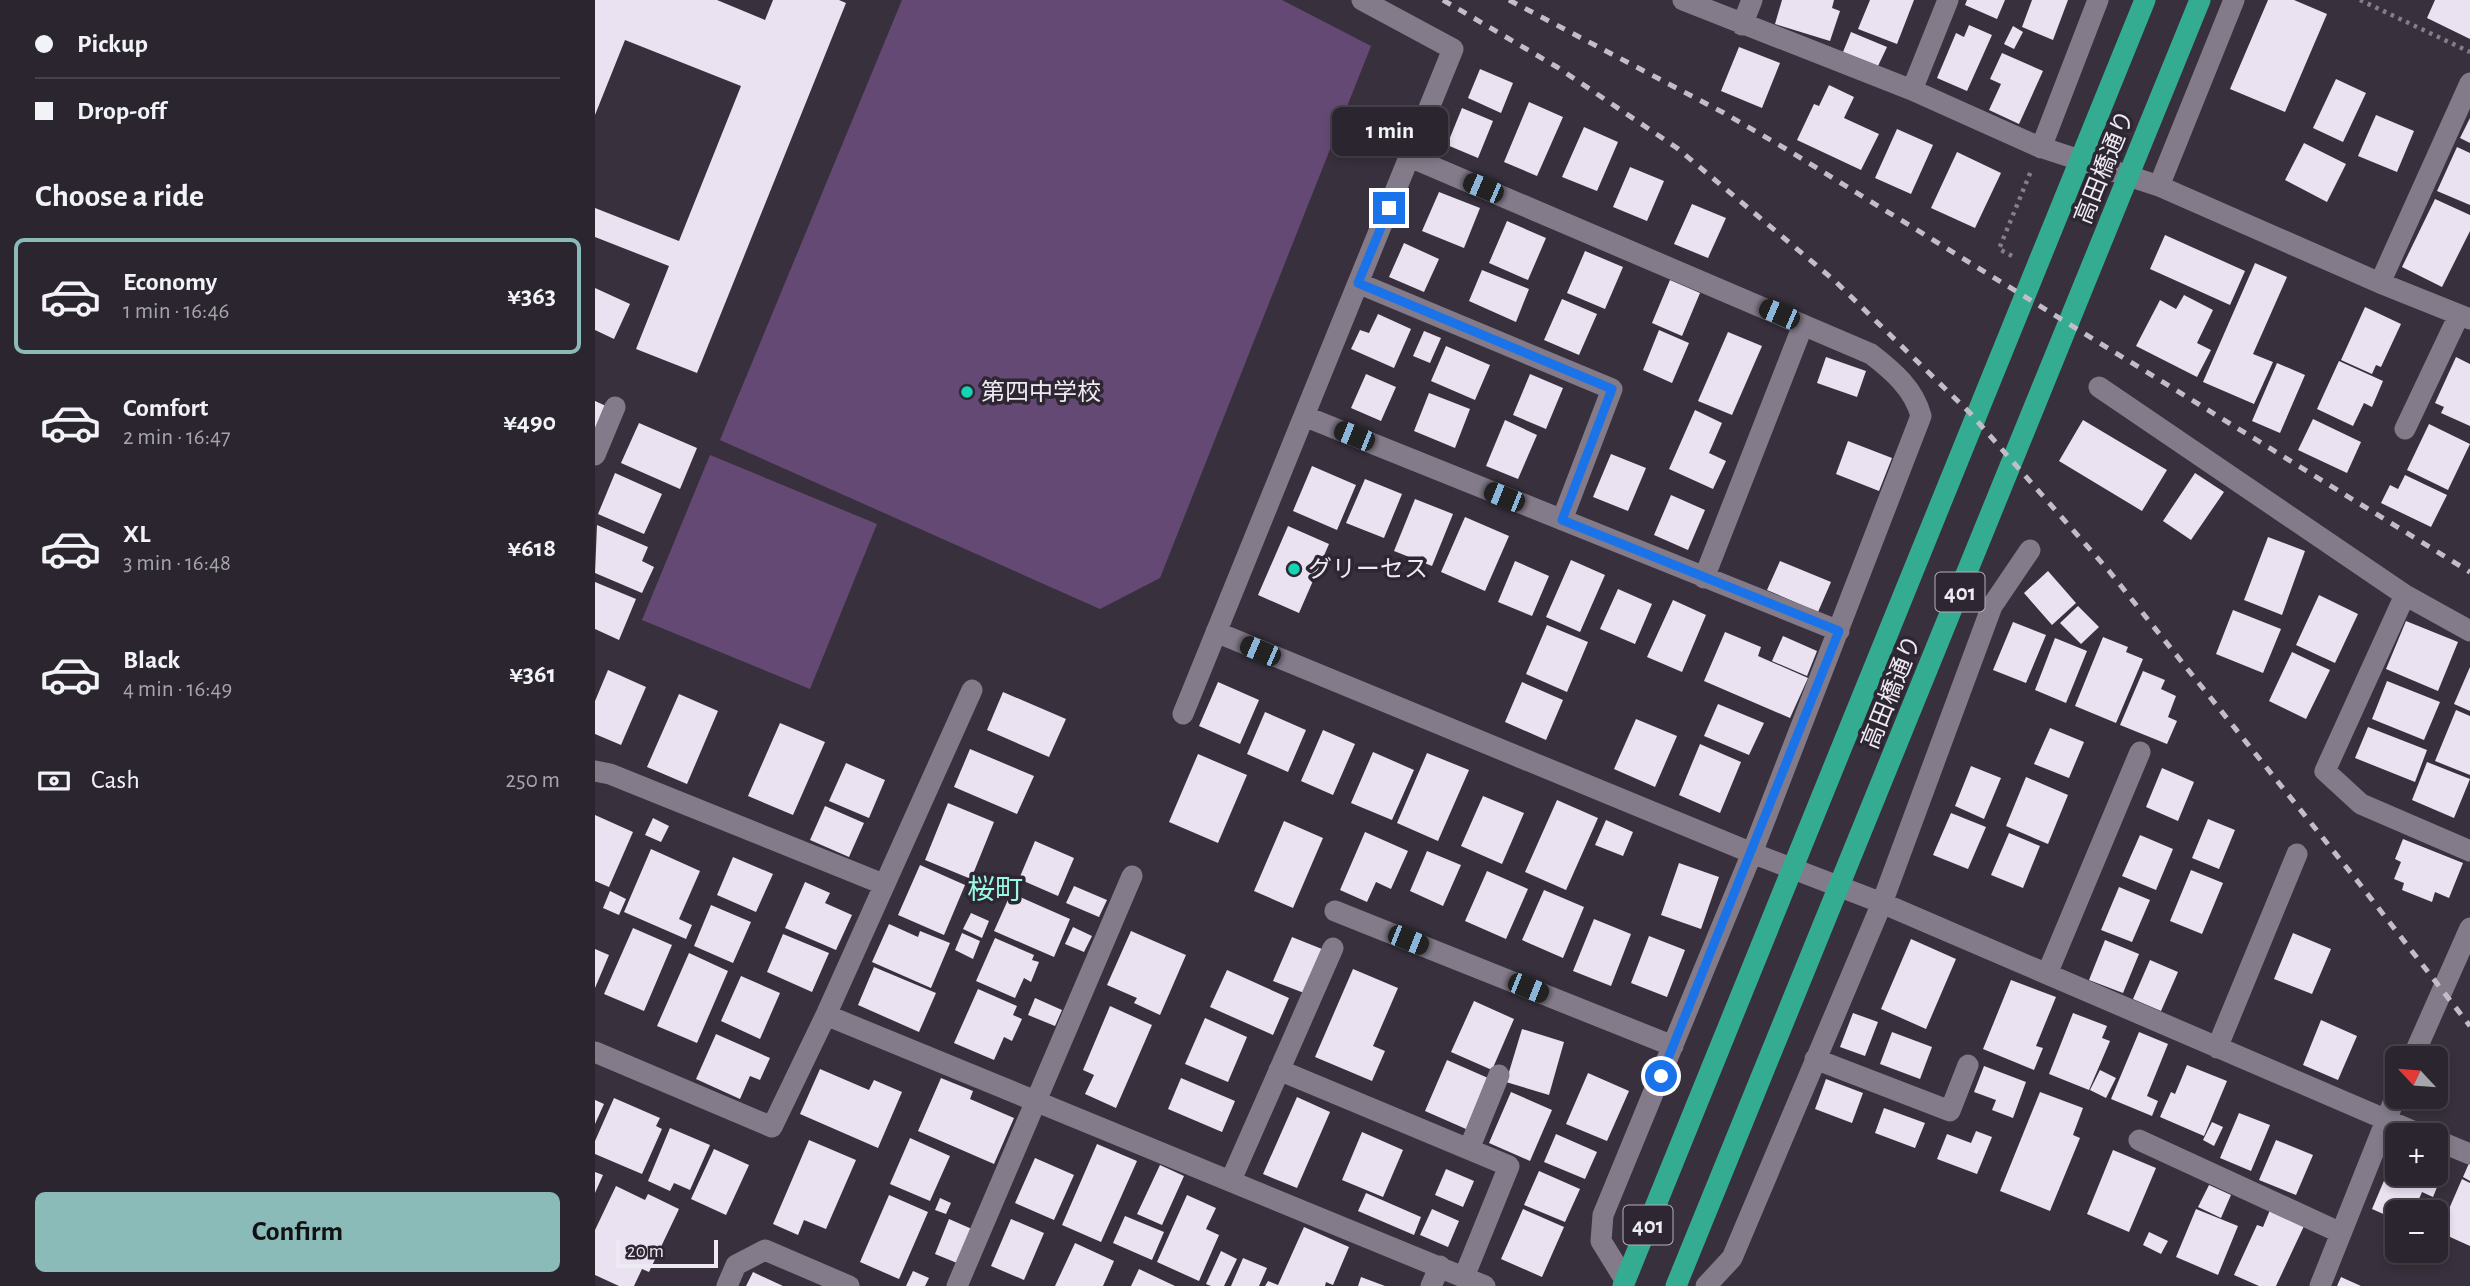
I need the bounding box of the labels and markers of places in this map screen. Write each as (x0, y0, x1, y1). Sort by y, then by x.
place label: 第四中学校 (981, 379, 1101, 405)
marker: 第四中学校 (959, 384, 975, 400)
place label: グリーセス (1308, 556, 1428, 582)
marker: グリーセス (1286, 561, 1302, 577)

